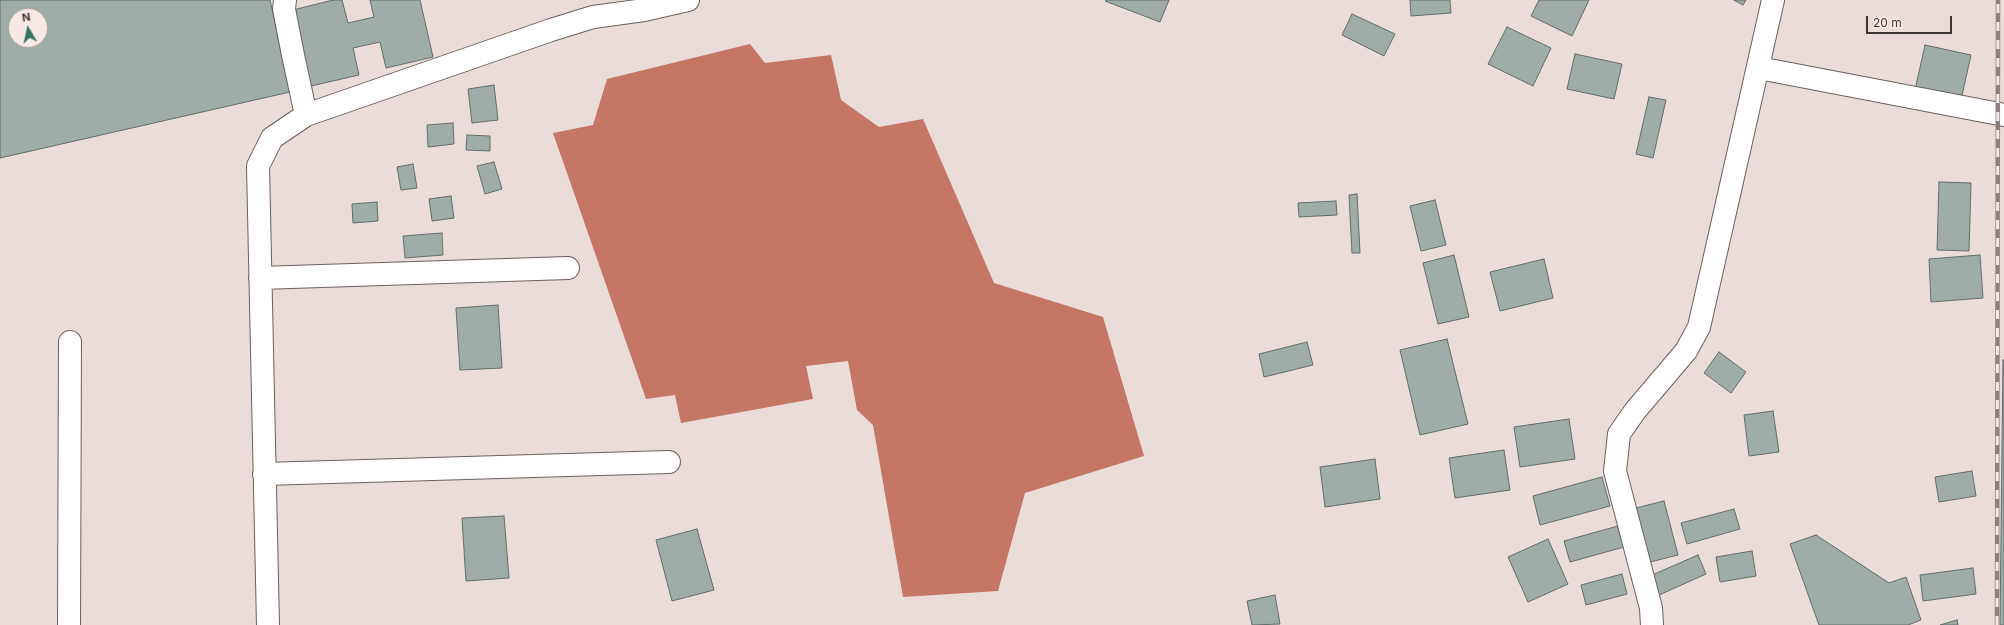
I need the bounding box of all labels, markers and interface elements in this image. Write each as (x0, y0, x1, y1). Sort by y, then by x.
north arrow (8, 8, 48, 48)
scale bar (1868, 8, 1954, 34)
text: N (21, 10, 32, 25)
text: 20 m (1873, 15, 1902, 30)

